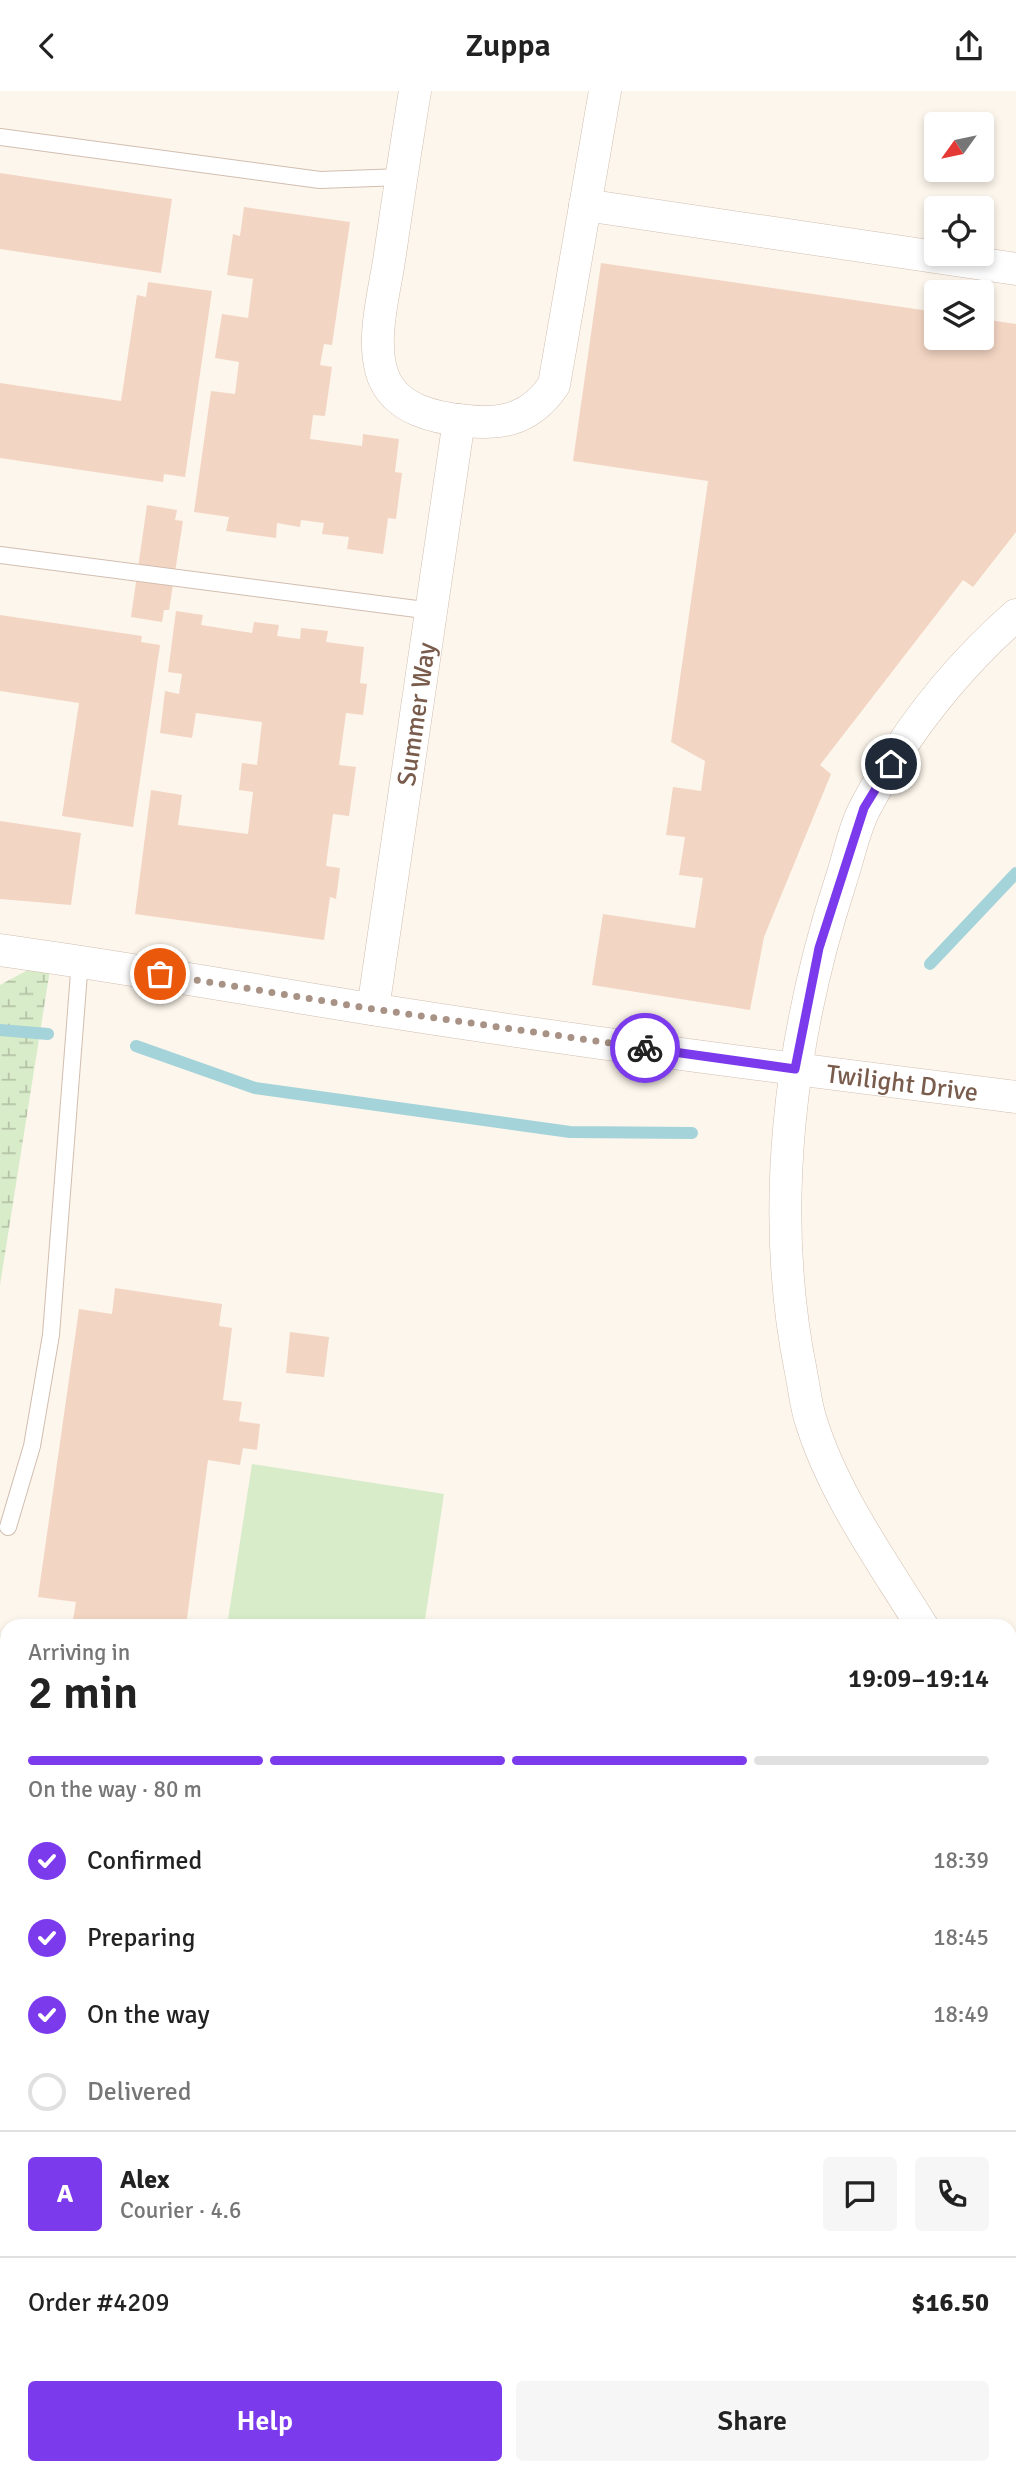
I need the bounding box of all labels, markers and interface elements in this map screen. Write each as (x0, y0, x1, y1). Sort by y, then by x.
text: Zuppa (465, 26, 551, 65)
icon: back (28, 27, 66, 65)
icon: share (950, 27, 988, 65)
north arrow (924, 112, 994, 182)
map controls (924, 112, 994, 350)
button: locate (924, 196, 994, 266)
button: layers (924, 280, 994, 350)
street label: Summer Way (391, 640, 443, 788)
pin (861, 734, 921, 794)
icon: home (872, 745, 910, 783)
pin (130, 944, 190, 1004)
icon: bag (141, 955, 179, 993)
courier (610, 1013, 680, 1083)
icon: bike (626, 1029, 664, 1067)
street label: Twilight Drive (824, 1058, 980, 1109)
text: Arriving in (28, 1638, 130, 1667)
text: 19:09–19:14 (848, 1663, 989, 1695)
text: 2 min (28, 1665, 138, 1721)
text: On the way · 80 m (28, 1775, 202, 1804)
icon: check (28, 1842, 66, 1880)
text: Confirmed (87, 1845, 202, 1877)
text: 18:39 (933, 1846, 989, 1875)
icon: check (28, 1919, 66, 1957)
text: Preparing (87, 1922, 195, 1954)
text: 18:45 (933, 1923, 989, 1952)
icon: check (28, 1996, 66, 2034)
text: On the way (87, 1999, 210, 2031)
text: 18:49 (933, 2000, 989, 2029)
text: Delivered (87, 2076, 192, 2108)
button: chat (823, 2157, 897, 2231)
button: phone (915, 2157, 989, 2231)
text: Alex (120, 2164, 170, 2196)
text: A (57, 2178, 73, 2210)
text: Courier · 4.6 (120, 2196, 241, 2225)
text: Order #4209 (28, 2287, 169, 2319)
text: $16.50 (911, 2287, 989, 2319)
button: Help (28, 2381, 502, 2461)
button: Share (516, 2381, 989, 2461)

